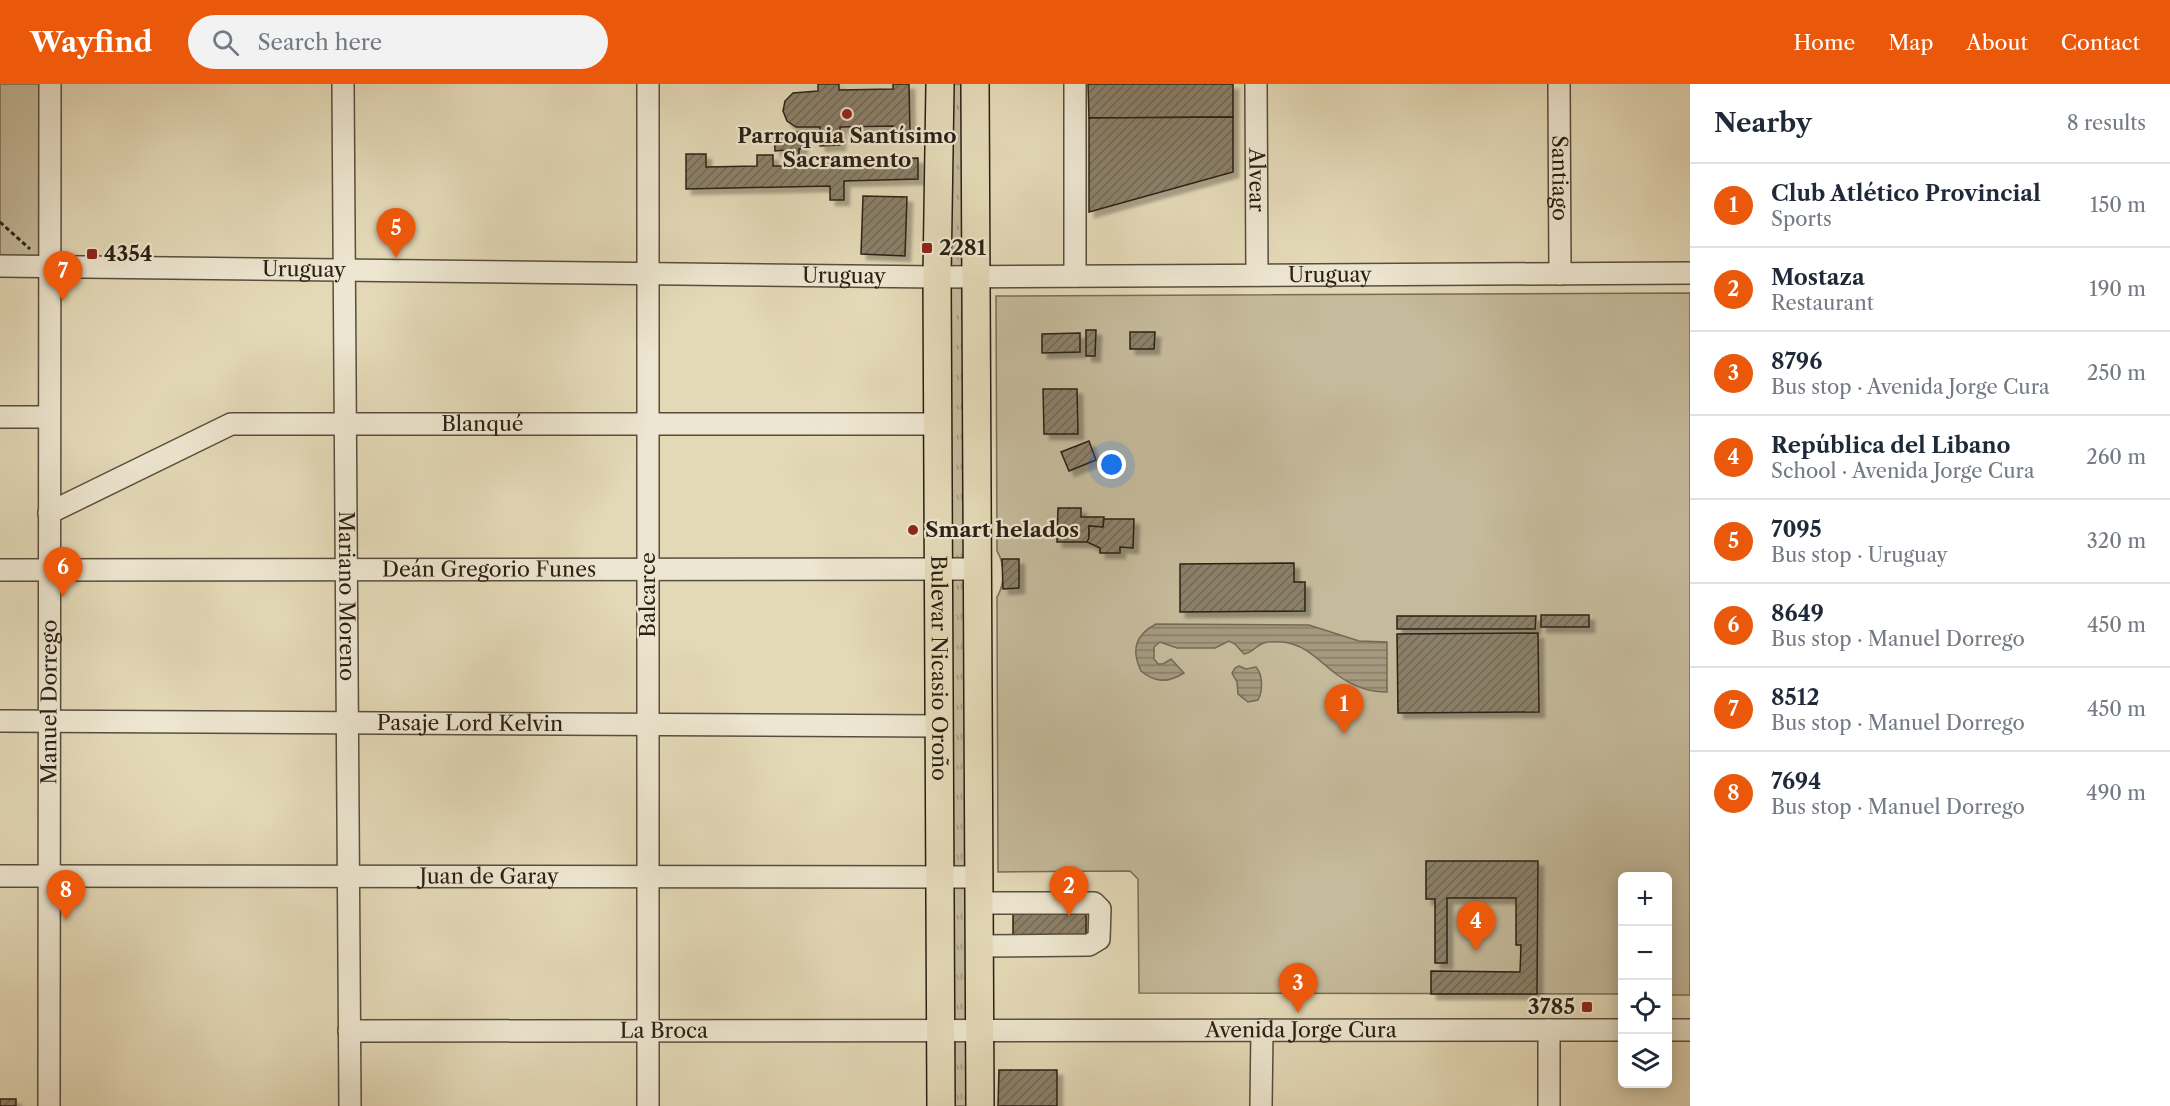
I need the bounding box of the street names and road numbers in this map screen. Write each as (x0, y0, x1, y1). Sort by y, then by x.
street label: Santiago (1547, 135, 1573, 221)
street label: Alvear (1244, 147, 1270, 212)
street label: Uruguay (262, 256, 346, 282)
street label: Uruguay (802, 262, 886, 288)
street label: Uruguay (1288, 262, 1372, 287)
street label: Blanqué (441, 411, 524, 436)
street label: Mariano Moreno (334, 511, 360, 681)
street label: Balcarce (635, 552, 660, 638)
street label: Bulevar Nicasio Oroño (926, 555, 952, 781)
street label: Deán Gregorio Funes (382, 556, 596, 582)
street label: Manuel Dorrego (36, 620, 61, 784)
street label: Pasaje Lord Kelvin (377, 710, 563, 736)
street label: Juan de Garay (416, 863, 559, 889)
street label: Avenida Jorge Cura (1204, 1017, 1398, 1042)
street label: La Broca (620, 1018, 709, 1043)

